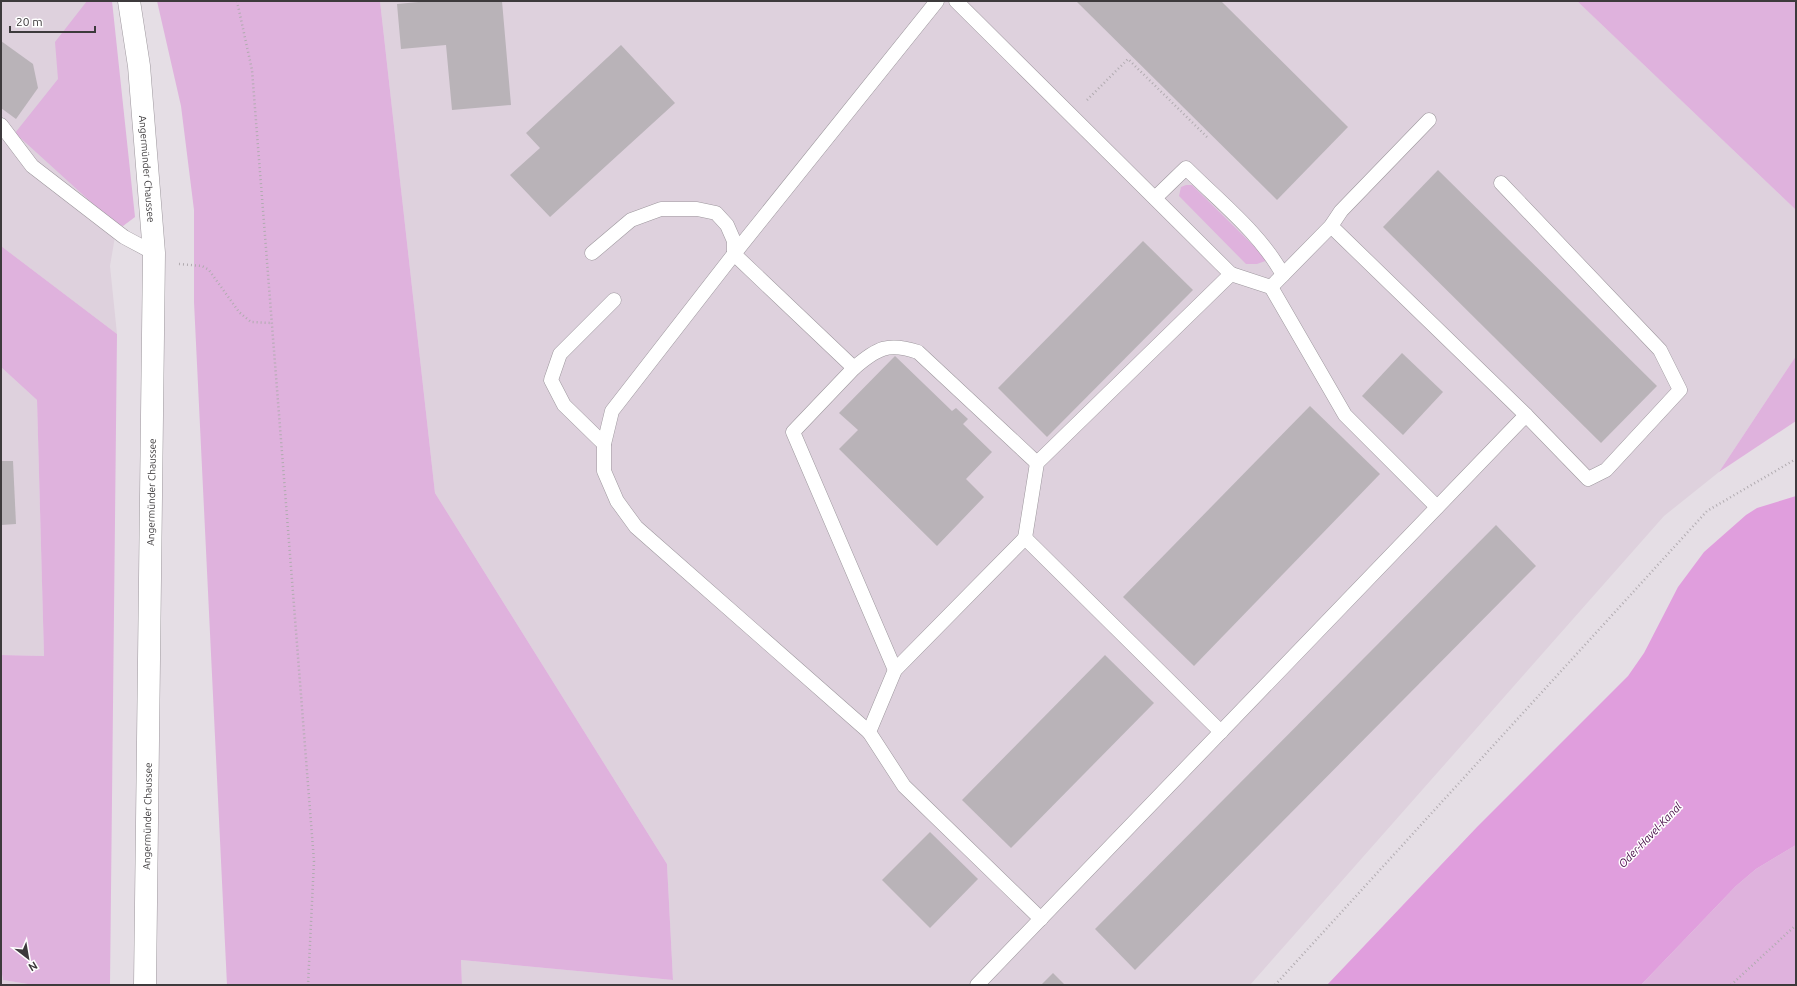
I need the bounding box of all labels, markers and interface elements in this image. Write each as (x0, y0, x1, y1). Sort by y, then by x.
scale bar (10, 8, 95, 34)
text: 20 m (16, 15, 43, 28)
street label: Angermünder Chaussee (137, 115, 157, 223)
street label: Angermünder Chaussee (145, 438, 158, 546)
street label: Angermünder Chaussee (141, 762, 154, 870)
water label: Oder-Havel-Kanal (1616, 800, 1684, 870)
north arrow (8, 938, 48, 978)
text: N (27, 959, 40, 974)

